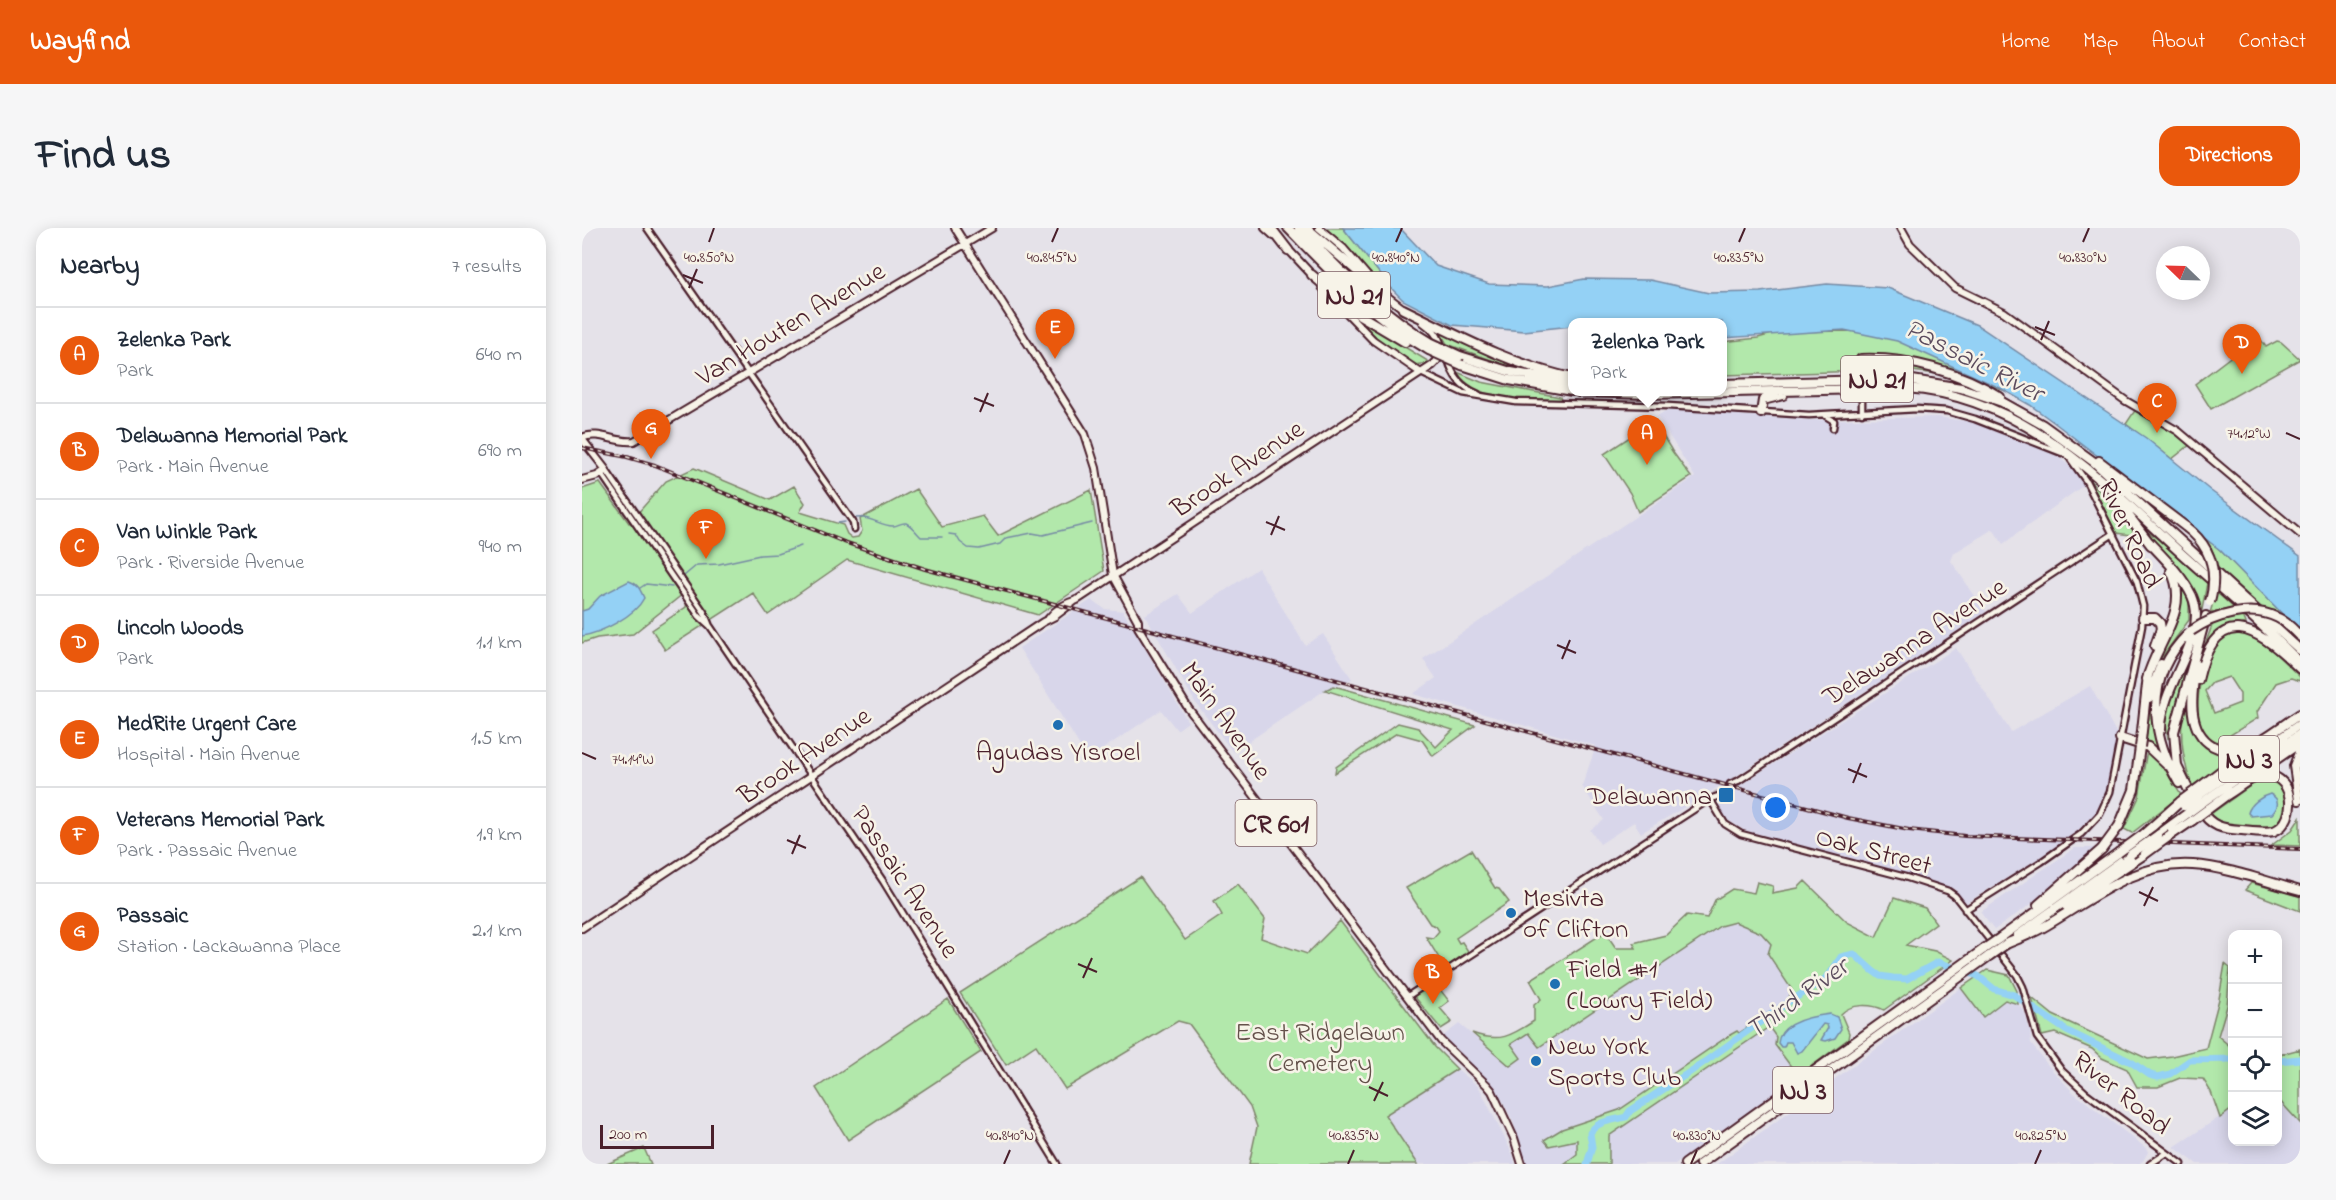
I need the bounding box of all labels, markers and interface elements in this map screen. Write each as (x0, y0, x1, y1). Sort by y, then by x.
text: Wayfind (30, 22, 130, 63)
text: Home (2001, 27, 2050, 57)
text: Map (2083, 27, 2118, 57)
text: About (2151, 27, 2205, 57)
text: Contact (2238, 27, 2306, 57)
text: Find us (36, 126, 171, 187)
button: Directions (2159, 126, 2300, 186)
north arrow (2156, 246, 2210, 300)
text: 40.850°N (684, 247, 734, 269)
text: 40.845°N (1027, 247, 1077, 269)
text: 40.840°N (1372, 247, 1420, 269)
text: 40.835°N (1714, 247, 1764, 269)
text: 40.830°N (2059, 247, 2107, 269)
text: Nearby (60, 248, 139, 286)
text: 7 results (452, 253, 522, 282)
street label: Van Houten Avenue (689, 253, 894, 398)
road number: NJ 21 (1318, 272, 1390, 318)
pin: E (1036, 310, 1074, 359)
water label: Passaic River (1897, 310, 2053, 416)
popup (1568, 318, 1727, 396)
pin: D (2222, 324, 2262, 374)
text: Zelenka Park (117, 325, 231, 357)
text: Zelenka Park (1591, 327, 1704, 359)
text: A (73, 341, 86, 370)
text: 640 m (476, 341, 522, 370)
road number: NJ 21 (1841, 356, 1913, 402)
text: Park (117, 357, 153, 386)
text: Park (1591, 359, 1627, 388)
pin: C (2138, 384, 2176, 433)
pin: G (632, 410, 670, 459)
street label: Brook Avenue (1163, 411, 1314, 530)
pin: A (1628, 416, 1666, 465)
text: Delawanna Memorial Park (117, 421, 347, 453)
text: 74.12°W (2227, 423, 2271, 445)
text: B (73, 437, 86, 466)
text: 690 m (478, 437, 522, 466)
text: Park · Main Avenue (117, 453, 269, 482)
street label: River Road (2086, 473, 2171, 595)
pin: F (686, 510, 726, 559)
text: Van Winkle Park (117, 517, 257, 549)
text: C (74, 533, 85, 562)
text: 940 m (479, 533, 522, 562)
text: Park · Riverside Avenue (117, 549, 304, 578)
street label: Delawanna Avenue (1815, 569, 2016, 718)
text: Lincoln Woods (117, 613, 244, 645)
text: D (72, 629, 87, 658)
text: 1.1 km (476, 629, 522, 658)
text: Park (117, 645, 153, 674)
street label: Main Avenue (1170, 654, 1281, 789)
street label: Brook Avenue (730, 698, 881, 817)
text: MedRite Urgent Care (117, 709, 296, 741)
marker: Agudas Yisroel (1051, 718, 1065, 732)
text: E (73, 725, 86, 754)
text: 1.5 km (471, 725, 522, 754)
place label: Agudas Yisroel (976, 734, 1140, 773)
road number: NJ 3 (2219, 736, 2279, 782)
text: Hospital · Main Avenue (117, 741, 300, 770)
text: 74.14°W (612, 749, 654, 771)
place label: Delawanna (1586, 778, 1712, 817)
marker: Delawanna (1717, 786, 1735, 804)
your location (1761, 793, 1790, 822)
street label: Passaic Avenue (840, 798, 968, 967)
road number: CR 601 (1236, 800, 1316, 846)
text: Veterans Memorial Park (117, 805, 324, 837)
street label: Oak Street (1811, 818, 1936, 887)
text: F (73, 821, 86, 850)
text: 1.9 km (476, 821, 522, 850)
text: Park · Passaic Avenue (117, 837, 297, 866)
place label: Mesivta of Clifton (1523, 880, 1628, 950)
text: Passaic (117, 901, 188, 933)
marker: Mesivta of Clifton (1504, 906, 1518, 920)
text: G (73, 917, 86, 946)
text: 2.1 km (472, 917, 522, 946)
map controls (2228, 930, 2282, 1146)
button: + (2228, 930, 2282, 984)
text: Station · Lackawanna Place (117, 933, 341, 962)
water label: Third River (1738, 946, 1861, 1051)
place label: Field #1 (Lowry Field) (1566, 951, 1712, 1021)
pin: B (1414, 954, 1452, 1004)
marker: Field #1 (Lowry Field) (1548, 977, 1562, 991)
button: − (2228, 984, 2282, 1038)
park label: East Ridgelawn Cemetery (1235, 1014, 1405, 1084)
place label: New York Sports Club (1548, 1028, 1681, 1098)
button: locate (2228, 1038, 2282, 1092)
street label: River Road (2063, 1042, 2178, 1146)
marker: New York Sports Club (1529, 1054, 1543, 1068)
road number: NJ 3 (1773, 1067, 1833, 1113)
button: layers (2228, 1092, 2282, 1146)
scale bar (600, 1122, 714, 1150)
text: 200 m (609, 1123, 647, 1147)
text: 40.840°N (986, 1125, 1034, 1147)
text: 40.835°N (1329, 1125, 1379, 1147)
text: 40.830°N (1673, 1125, 1721, 1147)
text: 40.825°N (2015, 1125, 2067, 1147)

